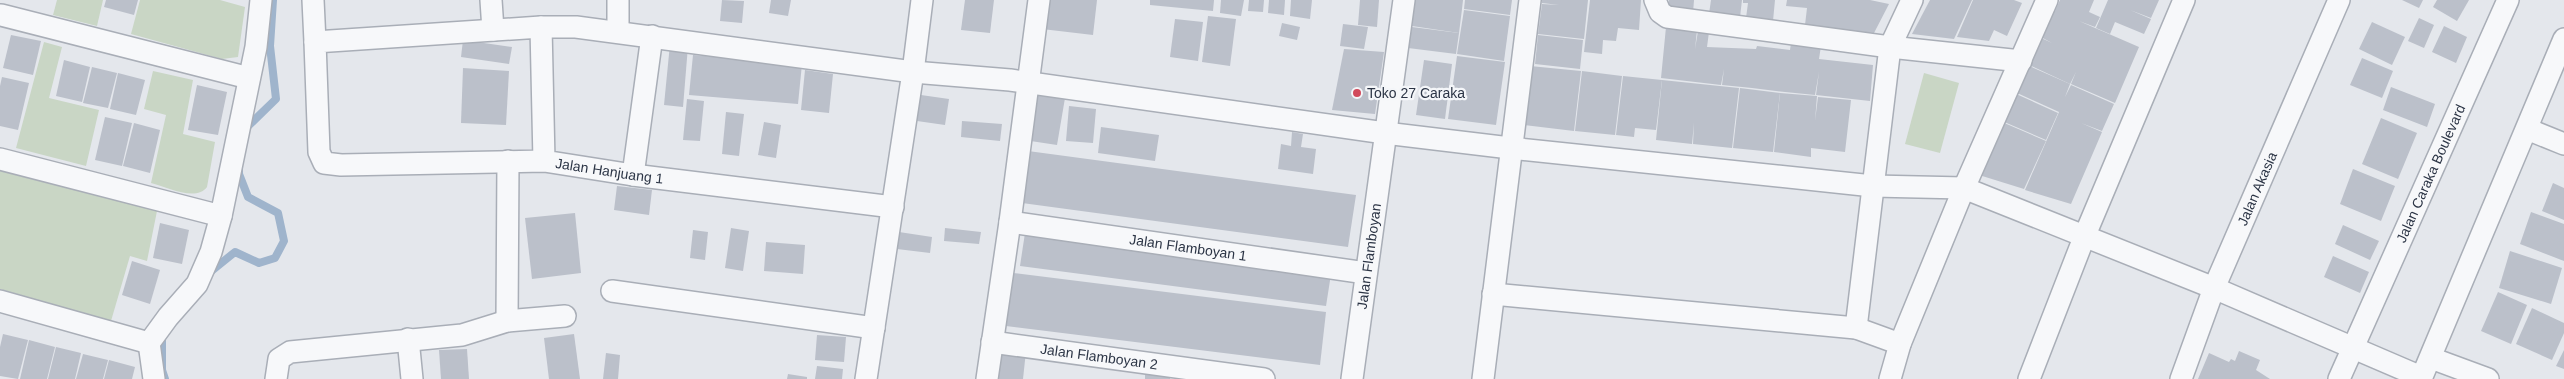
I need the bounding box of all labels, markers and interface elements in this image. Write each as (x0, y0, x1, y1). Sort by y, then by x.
place label: Toko 27 Caraka (1367, 85, 1465, 101)
marker: Toko 27 Caraka (1351, 87, 1363, 99)
street label: Jalan Caraka Boulevard (2393, 102, 2468, 245)
street label: Jalan Akasia (2234, 149, 2280, 228)
street label: Jalan Hanjuang 1 (554, 155, 665, 187)
street label: Jalan Flamboyan (1354, 202, 1384, 310)
street label: Jalan Flamboyan 1 (1128, 231, 1248, 264)
street label: Jalan Flamboyan 2 (1039, 341, 1159, 372)

